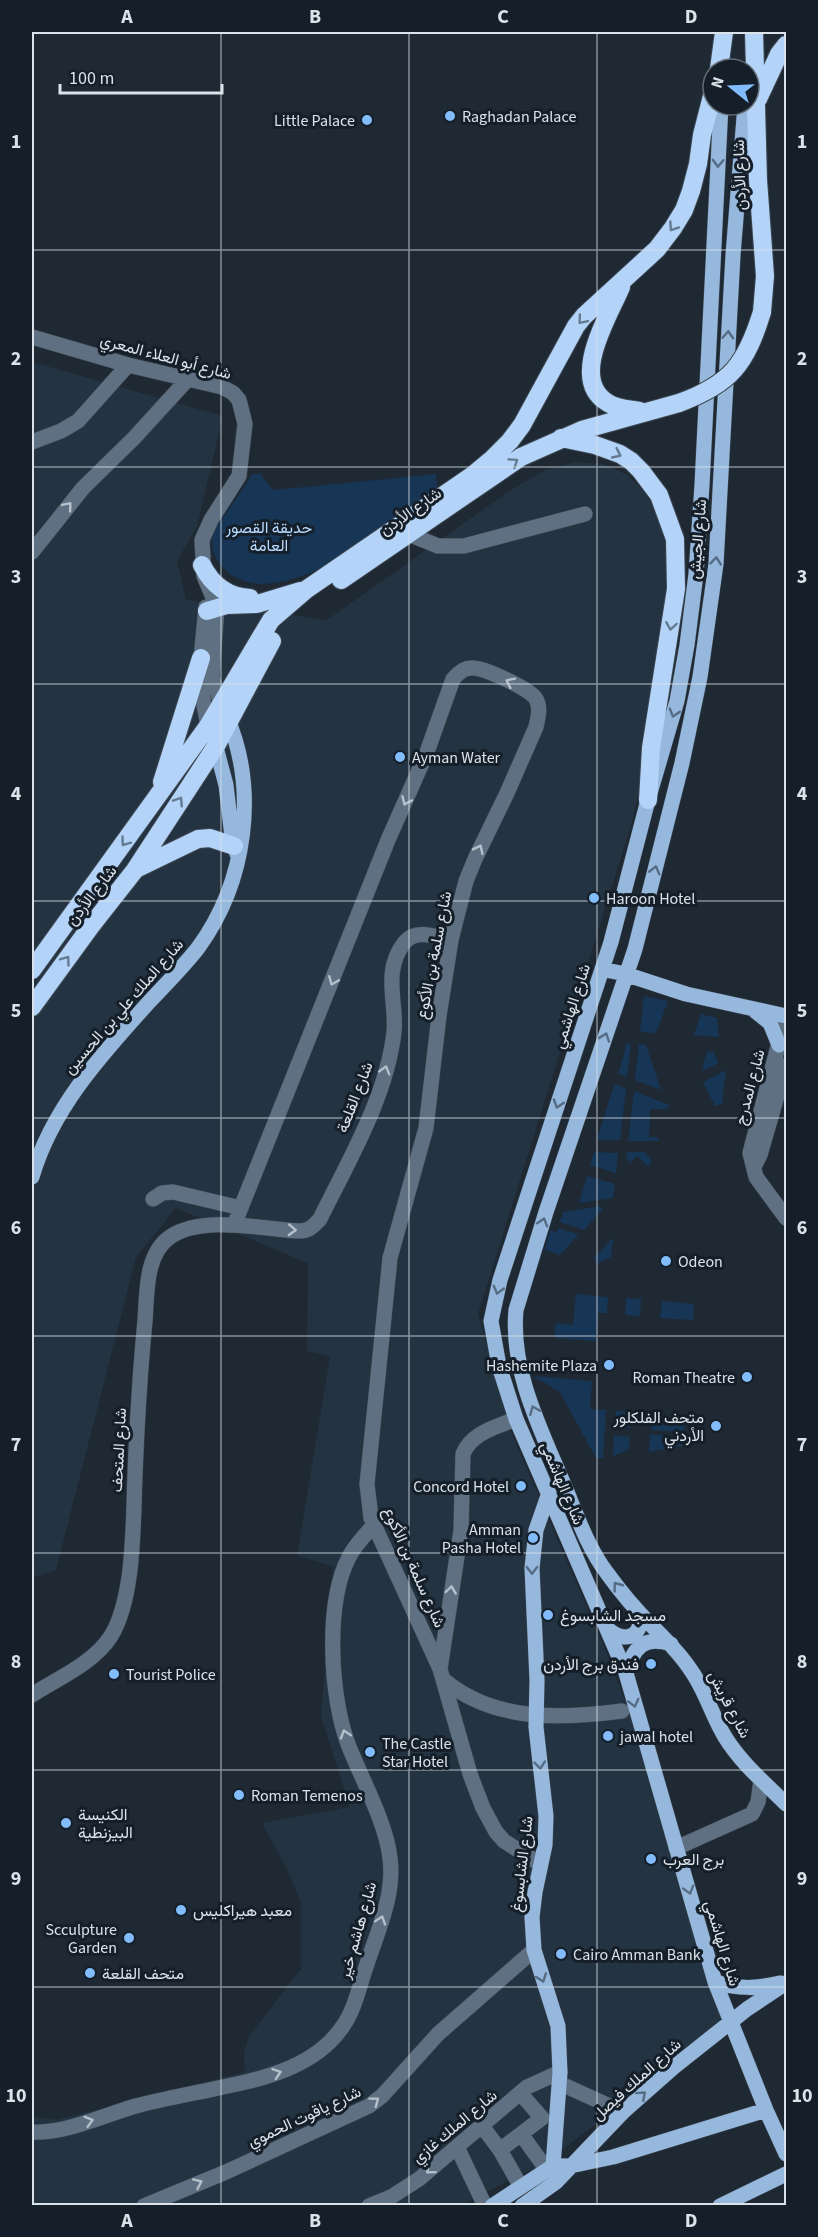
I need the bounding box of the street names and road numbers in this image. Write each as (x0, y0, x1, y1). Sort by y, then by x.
street label: شارع الأردن (728, 139, 752, 211)
street label: شارع أبو العلاء المعري (97, 329, 234, 387)
street label: شارع الأردن (375, 482, 446, 541)
street label: شارع الجيش (684, 498, 712, 580)
street label: شارع الأردن (61, 861, 122, 930)
street label: شارع سلمة بن الأكوع (411, 889, 457, 1021)
street label: شارع الملك علي بن الحسين (59, 934, 190, 1080)
street label: شارع الهاشمي (548, 961, 598, 1052)
street label: شارع المدرج (729, 1047, 771, 1128)
street label: شارع القلعة (331, 1059, 378, 1136)
street label: شارع المتحف (106, 1407, 132, 1493)
street label: شارع الهاشمي (533, 1438, 589, 1529)
street label: شارع سلمة بن الأكوع (378, 1503, 451, 1631)
street label: شارع قريش (702, 1667, 756, 1742)
street label: شارع الشابسوغ (505, 1815, 539, 1913)
street label: شارع هاشم خير (333, 1879, 382, 1982)
street label: شارع الهاشمي (697, 1898, 745, 1989)
street label: شارع الملك فيصل (587, 2034, 686, 2126)
street label: شارع ياقوت الحموي (244, 2081, 366, 2155)
street label: شارع الملك غازي (407, 2085, 503, 2170)

